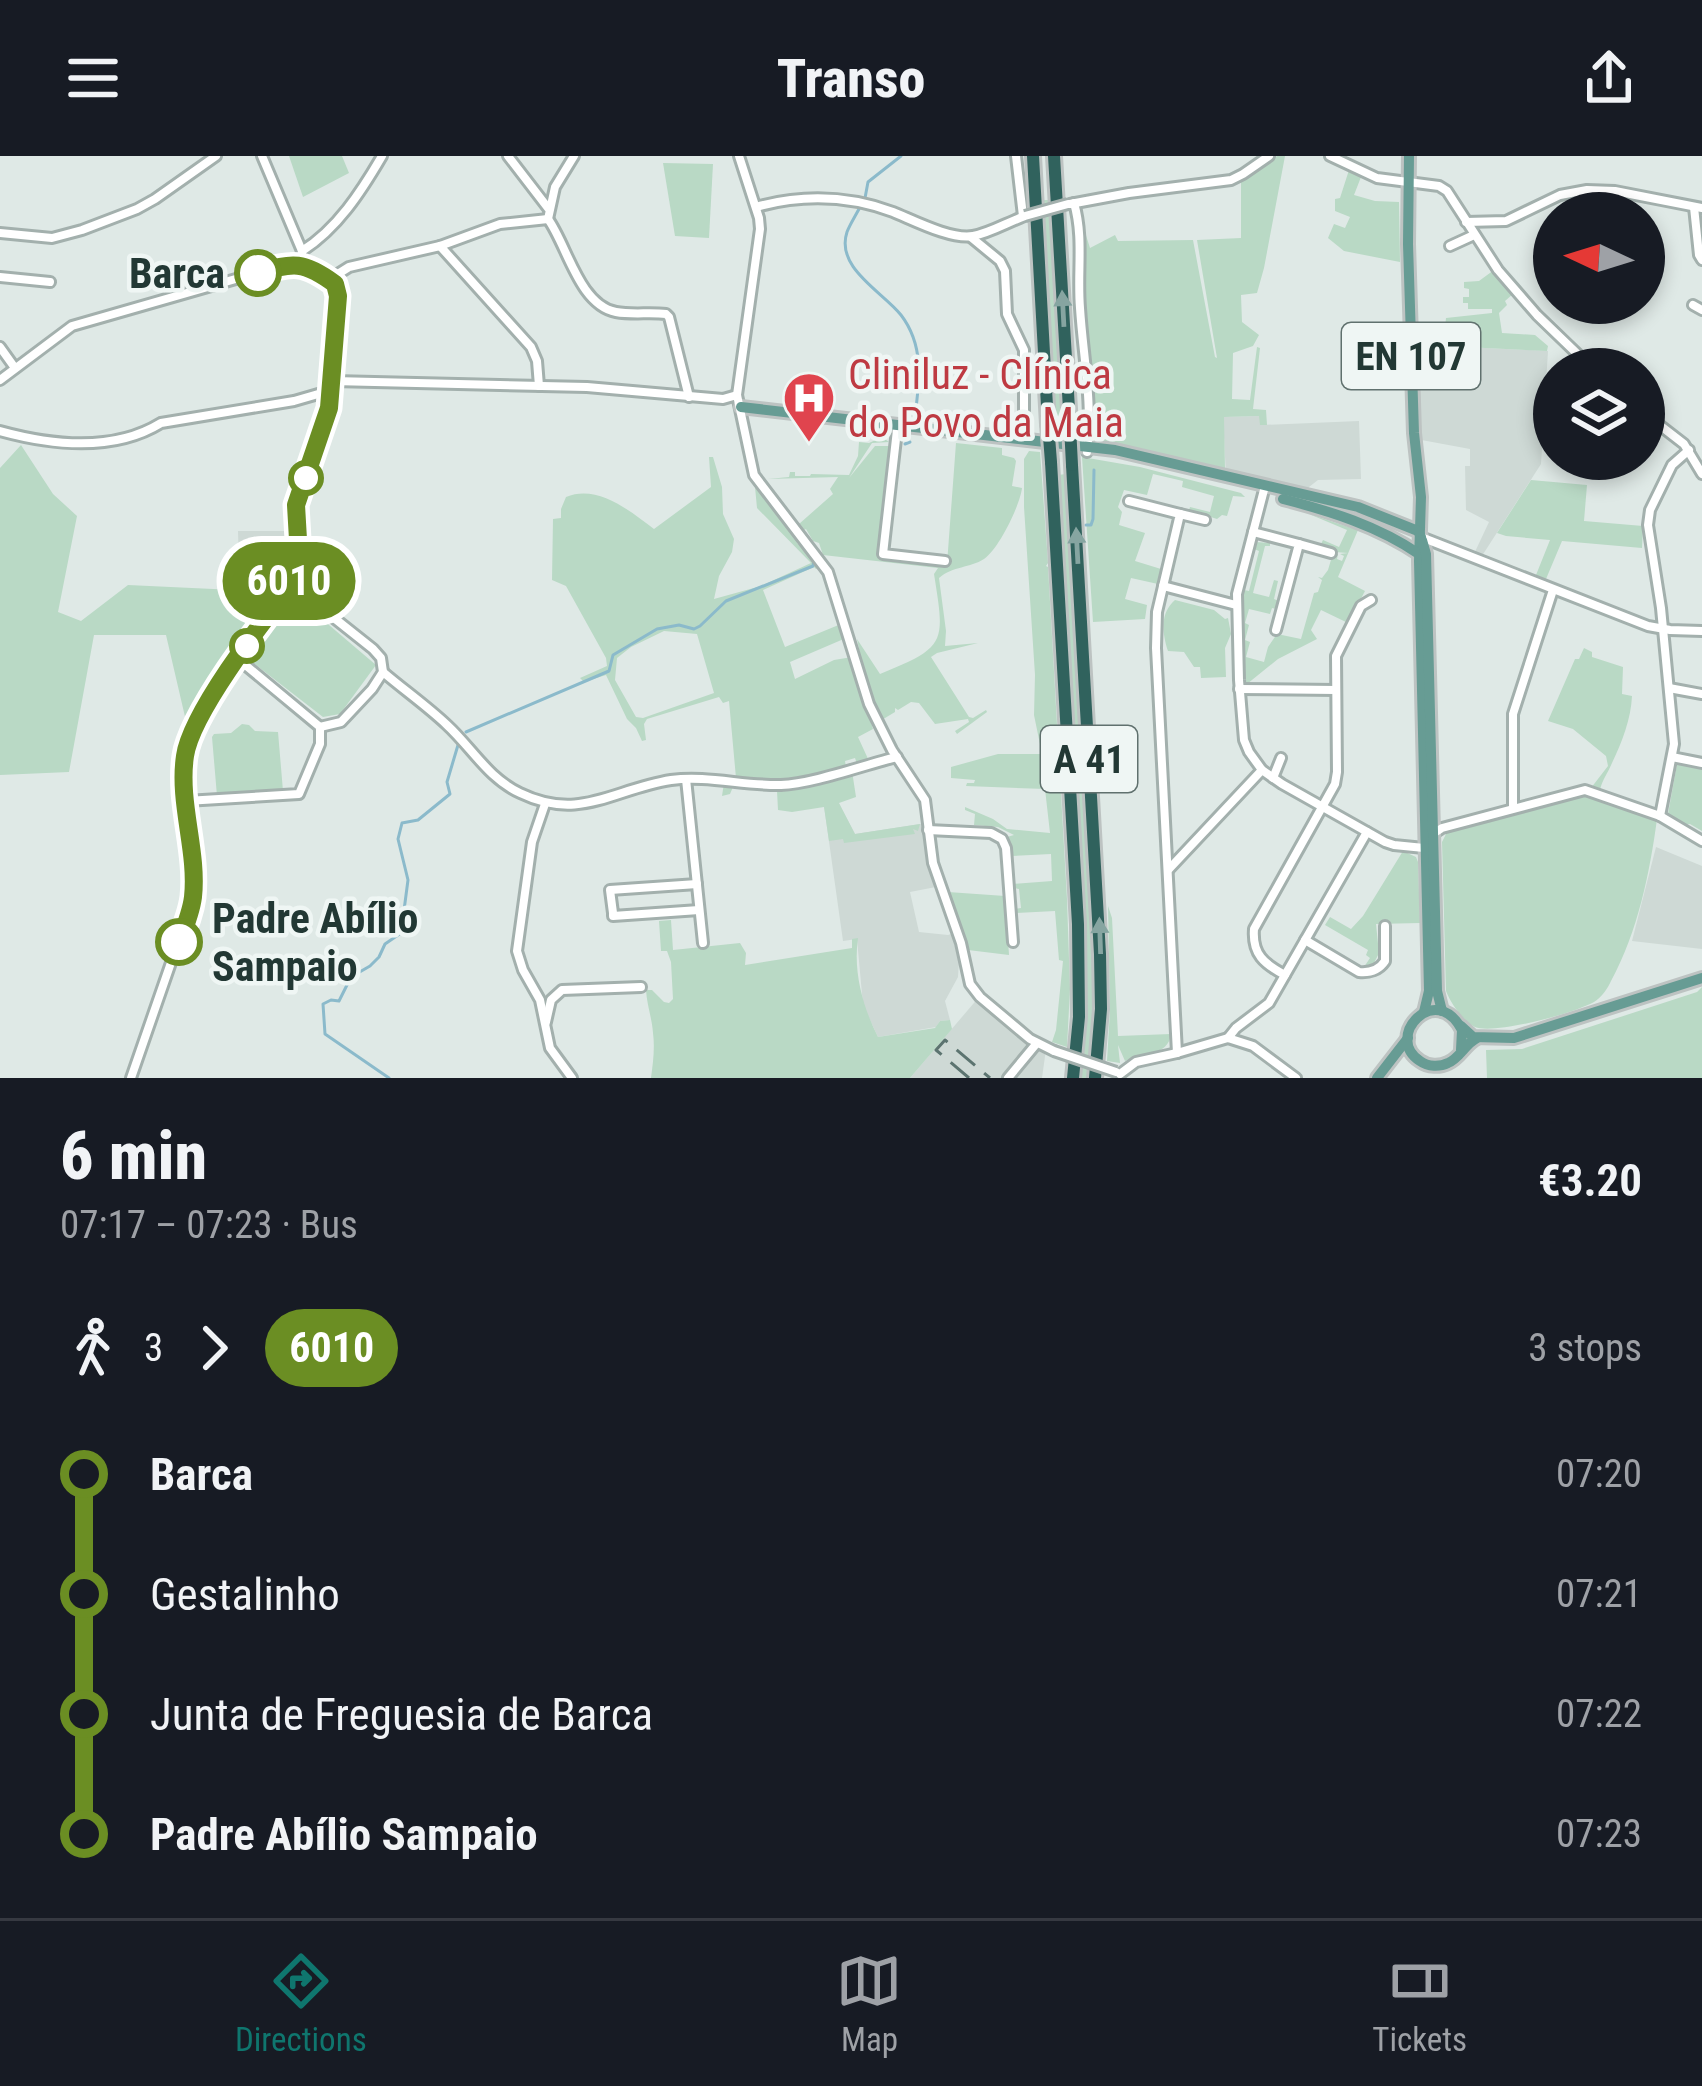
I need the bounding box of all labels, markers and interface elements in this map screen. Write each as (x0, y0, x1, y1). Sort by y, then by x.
icon: menu (60, 45, 126, 111)
icon: share (1576, 45, 1642, 111)
text: Transo (777, 47, 925, 110)
north arrow (1533, 192, 1665, 324)
map controls (1533, 192, 1665, 480)
place label: Barca (129, 249, 225, 298)
marker: Barca (236, 251, 280, 295)
one-way arrow (1053, 289, 1072, 327)
road number: EN 107 (1342, 323, 1480, 389)
button: layers (1533, 348, 1665, 480)
place label: Cliniluz - Clínica do Povo da Maia (848, 350, 1124, 447)
hospital icon: Cliniluz - Clínica do Povo da Maia (781, 370, 837, 444)
unlabelled marker (290, 462, 322, 494)
one-way arrow (1067, 526, 1086, 564)
line badge: 6010 (205, 542, 373, 620)
text: 6010 (247, 556, 331, 605)
unlabelled marker (231, 630, 263, 662)
road number: A 41 (1041, 726, 1137, 792)
place label: Padre Abílio Sampaio (212, 894, 418, 991)
one-way arrow (1090, 916, 1109, 954)
marker: Padre Abílio Sampaio (157, 920, 201, 964)
text: 6 min (60, 1118, 207, 1195)
text: €3.20 (1538, 1154, 1642, 1207)
text: 07:17 – 07:23 · Bus (60, 1202, 358, 1248)
icon: walk (60, 1315, 126, 1381)
icon: forward (181, 1315, 247, 1381)
text: 6010 (289, 1323, 374, 1372)
text: 3 (144, 1325, 163, 1371)
text: 3 stops (1528, 1325, 1642, 1371)
text: Barca (150, 1448, 253, 1501)
text: 07:20 (1556, 1451, 1642, 1497)
text: Gestalinho (150, 1568, 340, 1621)
text: 07:21 (1556, 1571, 1642, 1617)
text: Junta de Freguesia de Barca (150, 1688, 653, 1741)
text: 07:22 (1556, 1691, 1642, 1737)
text: Padre Abílio Sampaio (150, 1808, 538, 1861)
text: 07:23 (1556, 1811, 1642, 1857)
tab: Directions (235, 1948, 367, 2059)
tab: Map (836, 1948, 902, 2059)
tab: Tickets (1372, 1948, 1467, 2059)

